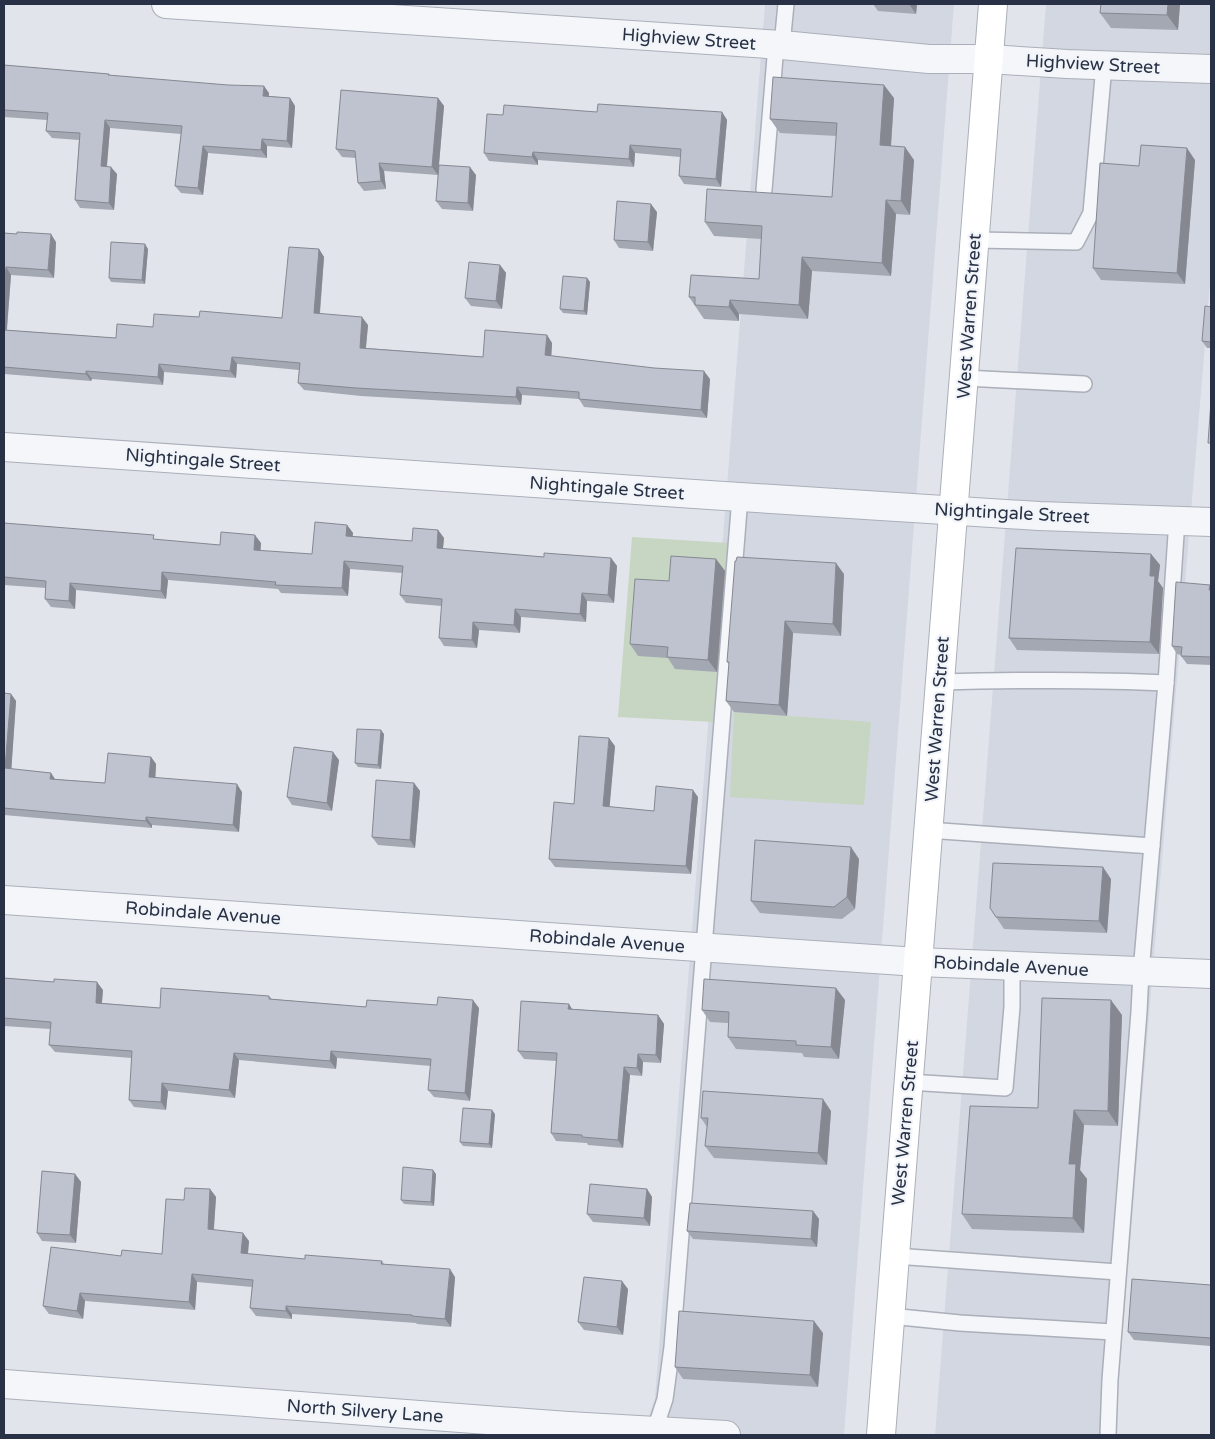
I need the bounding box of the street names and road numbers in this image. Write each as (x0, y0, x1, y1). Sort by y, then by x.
street label: Highview Street (621, 23, 757, 55)
street label: Highview Street (1025, 49, 1161, 79)
street label: West Warren Street (952, 232, 986, 400)
street label: Nightingale Street (125, 444, 281, 476)
street label: Nightingale Street (529, 472, 685, 504)
street label: Nightingale Street (934, 498, 1090, 528)
street label: West Warren Street (920, 635, 954, 803)
street label: Robindale Avenue (125, 897, 281, 929)
street label: Robindale Avenue (529, 925, 685, 957)
street label: Robindale Avenue (933, 951, 1089, 981)
street label: West Warren Street (887, 1039, 923, 1207)
street label: North Silvery Lane (286, 1395, 444, 1427)

